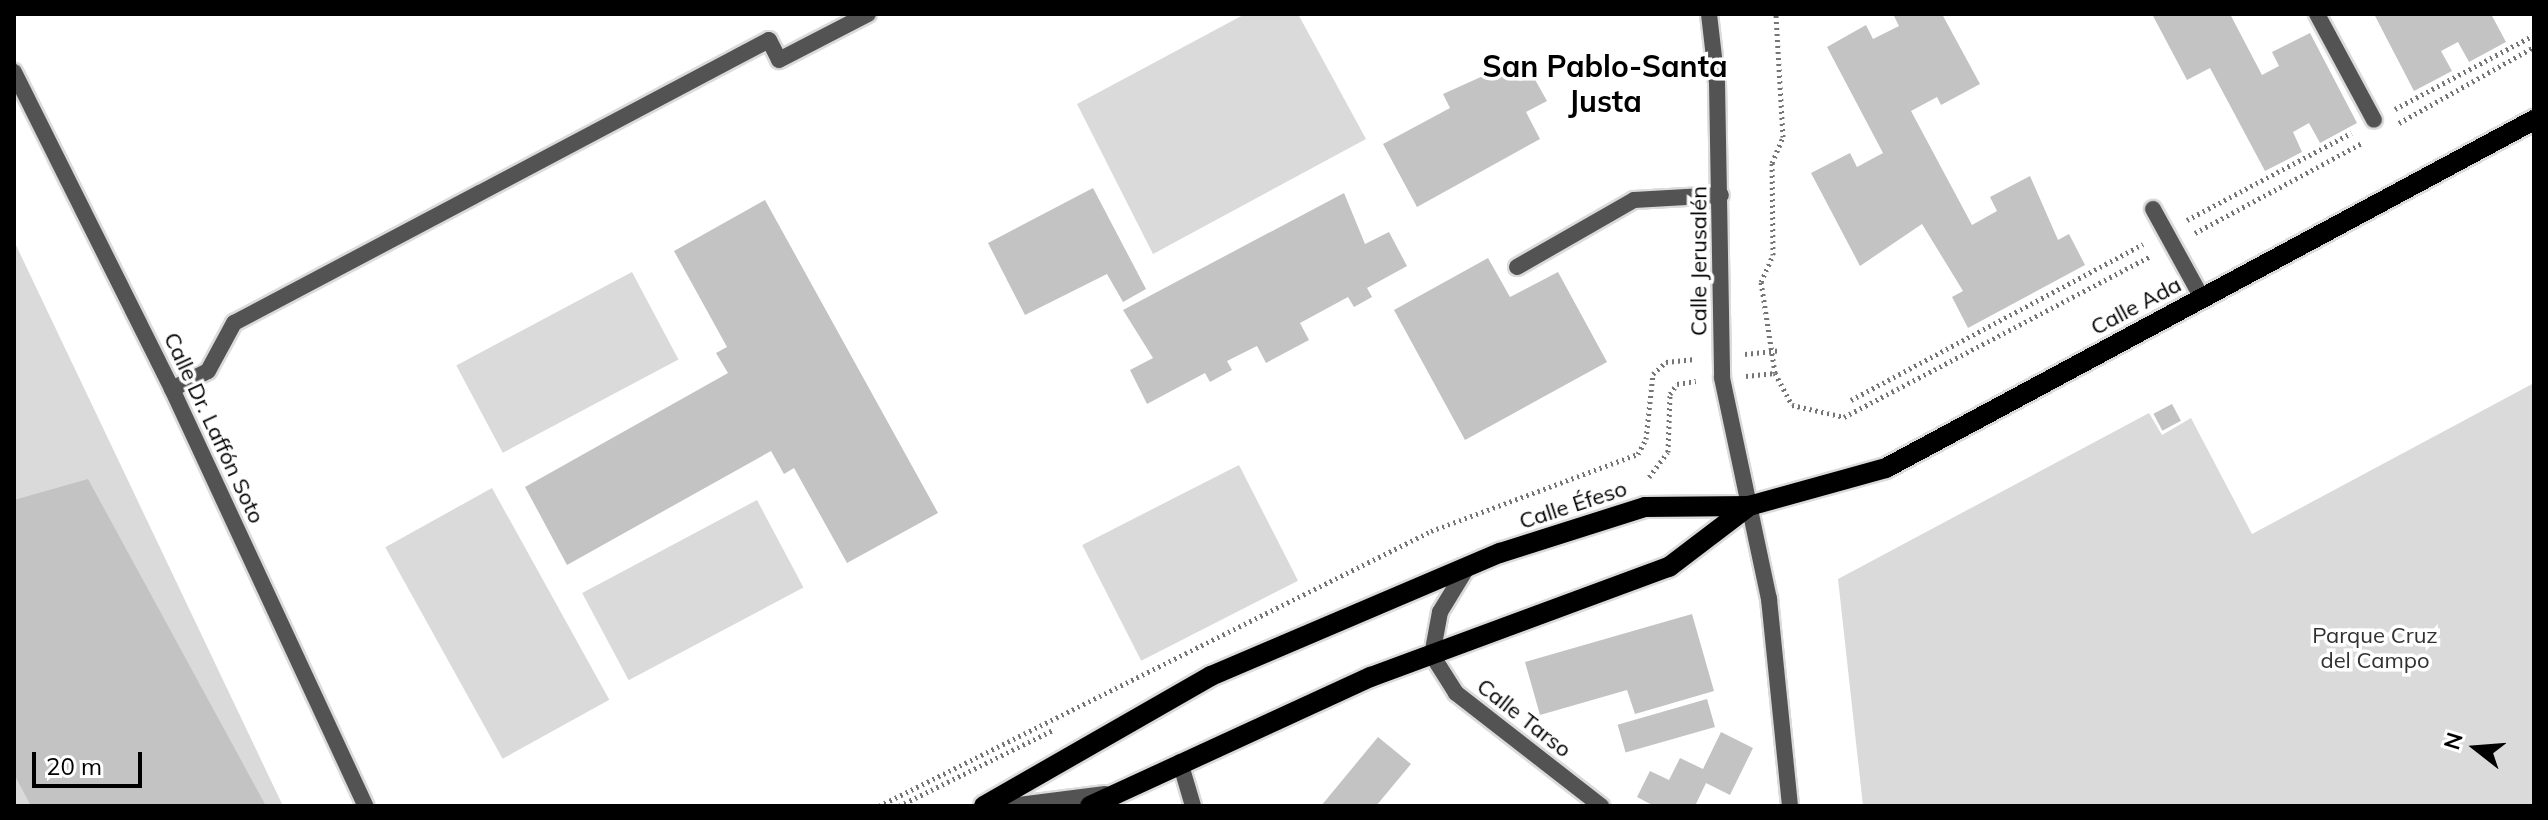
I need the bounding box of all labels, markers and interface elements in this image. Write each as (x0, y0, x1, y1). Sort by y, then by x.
district label: San Pablo-Santa Justa (1482, 48, 1728, 118)
street label: Calle Jerusalén (1686, 186, 1712, 336)
street label: Calle Ada (2086, 271, 2186, 341)
street label: Calle Dr. Laffón Soto (158, 328, 270, 528)
street label: Calle Éfeso (1516, 475, 1630, 535)
park label: Parque Cruz del Campo (2312, 622, 2438, 674)
street label: Calle Tarso (1472, 673, 1576, 763)
north arrow (2436, 708, 2516, 788)
text: N (2437, 729, 2469, 753)
scale bar (36, 736, 146, 786)
text: 20 m (46, 751, 102, 781)

